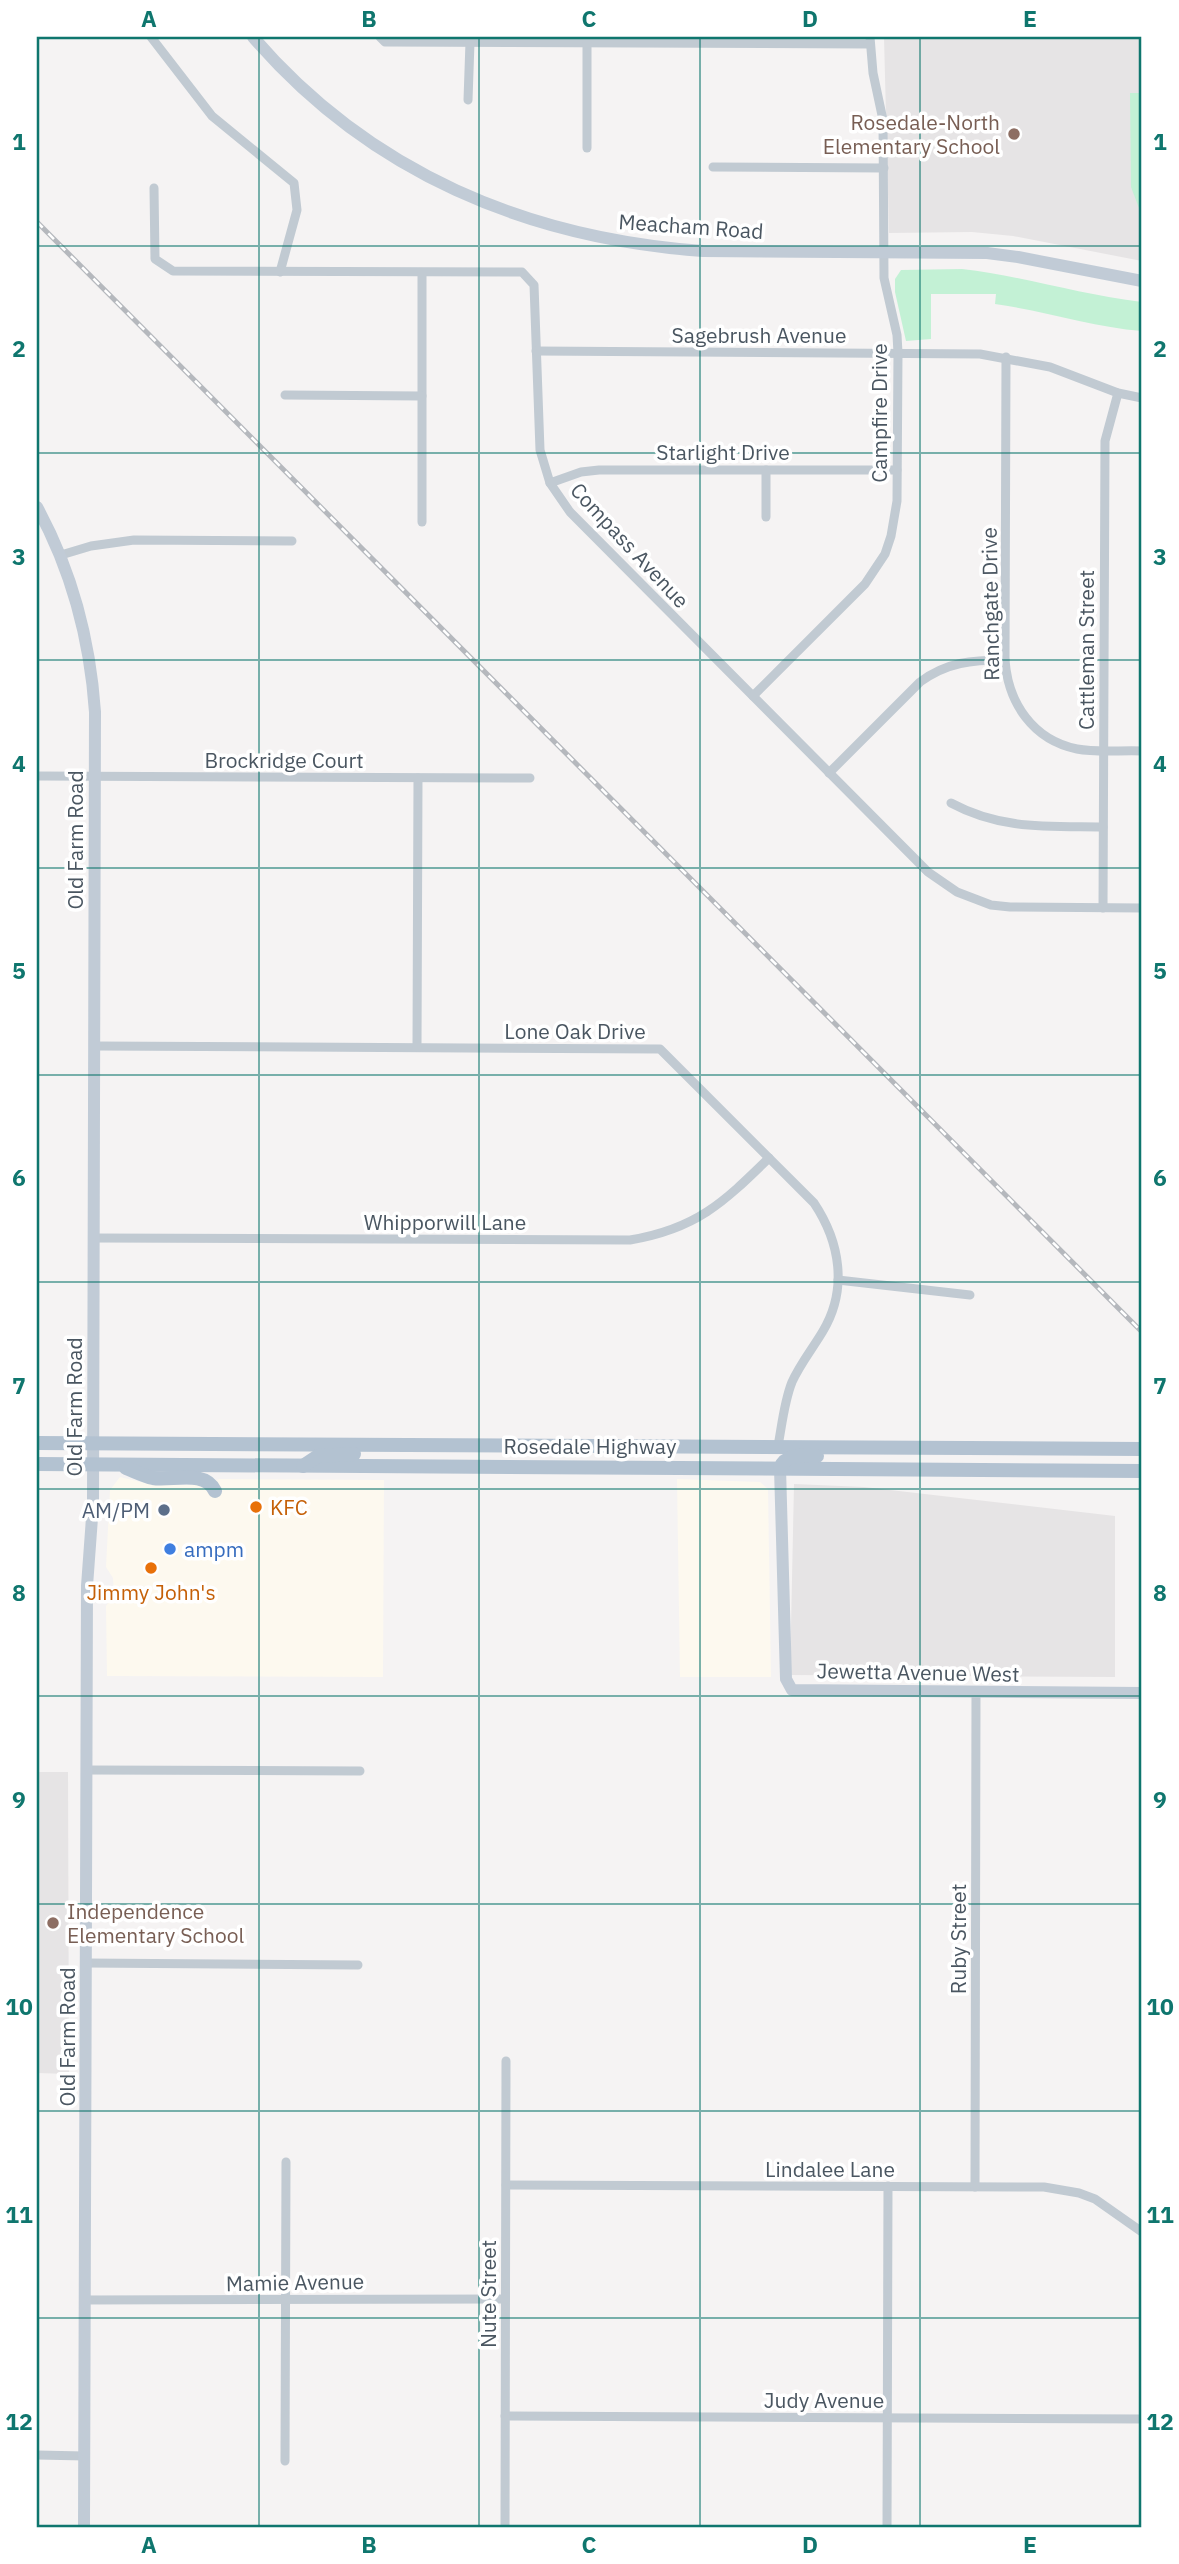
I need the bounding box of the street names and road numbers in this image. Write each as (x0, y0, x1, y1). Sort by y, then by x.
street label: Meacham Road (618, 207, 764, 245)
street label: Sagebrush Avenue (672, 321, 846, 349)
street label: Campfire Drive (865, 343, 893, 483)
street label: Starlight Drive (656, 438, 790, 466)
street label: Compass Avenue (565, 476, 695, 614)
street label: Ranchgate Drive (975, 527, 1005, 681)
street label: Cattleman Street (1072, 570, 1100, 730)
street label: Brockridge Court (204, 746, 364, 774)
street label: Old Farm Road (61, 770, 89, 910)
street label: Lone Oak Drive (504, 1017, 646, 1045)
street label: Whipporwill Lane (364, 1208, 526, 1236)
street label: Old Farm Road (60, 1337, 88, 1477)
street label: Rosedale Highway (504, 1432, 677, 1460)
street label: Jewetta Avenue West (816, 1656, 1020, 1688)
street label: Ruby Street (944, 1884, 972, 1994)
street label: Old Farm Road (53, 1967, 81, 2107)
street label: Lindalee Lane (765, 2155, 895, 2183)
street label: Nute Street (474, 2240, 502, 2348)
street label: Mamie Avenue (226, 2267, 364, 2297)
street label: Judy Avenue (764, 2386, 884, 2414)

